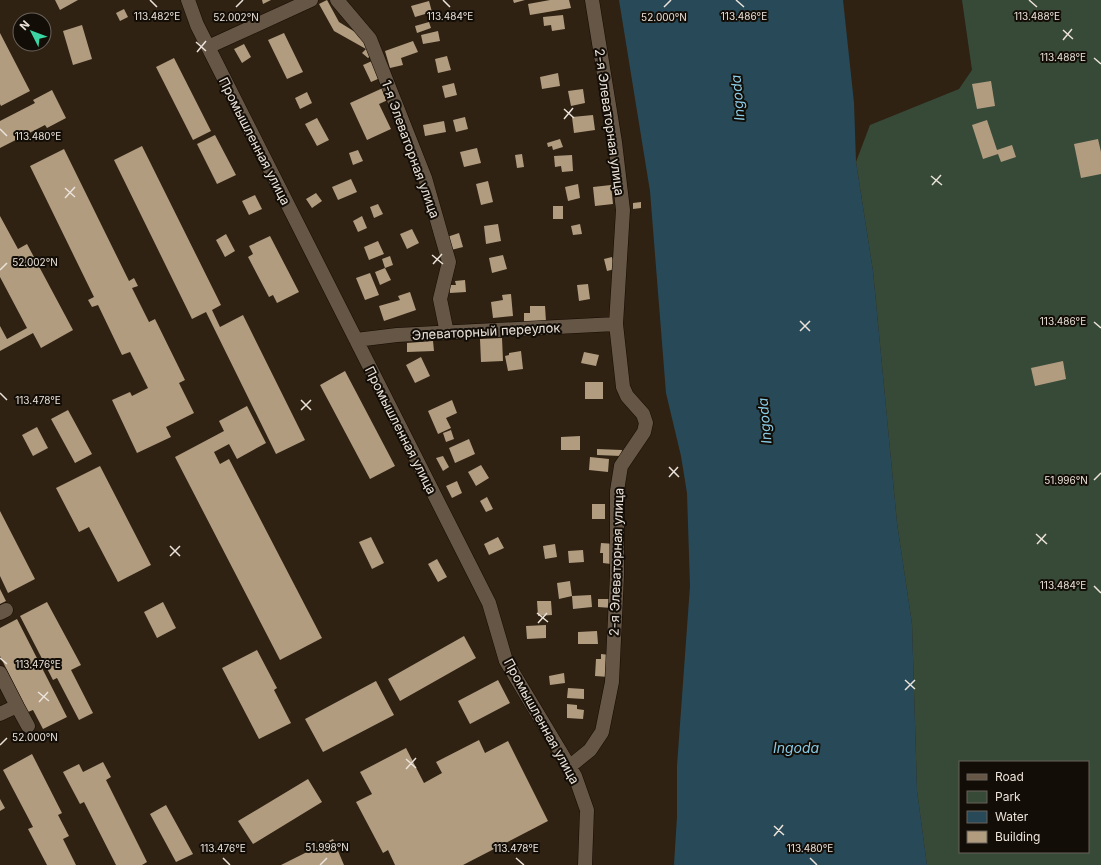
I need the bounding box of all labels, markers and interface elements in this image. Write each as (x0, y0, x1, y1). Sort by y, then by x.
text: 113.482°E (134, 10, 180, 22)
text: 113.484°E (427, 10, 473, 22)
text: 113.486°E (721, 10, 767, 22)
text: 113.488°E (1014, 10, 1060, 22)
text: 52.002°N (213, 11, 259, 23)
text: 52.000°N (641, 11, 687, 23)
north arrow (12, 12, 52, 52)
text: N (17, 18, 33, 33)
street label: 2-я Элеваторная улица (592, 47, 628, 197)
text: 113.488°E (1040, 51, 1086, 63)
street label: Промышленная улица (216, 74, 294, 208)
water label: Ingoda (726, 74, 747, 122)
street label: 1-я Элеваторная улица (379, 78, 443, 220)
text: 113.480°E (15, 130, 61, 142)
text: 52.002°N (12, 256, 58, 268)
text: 113.486°E (1040, 315, 1086, 327)
street label: Элеваторный переулок (411, 319, 561, 343)
street label: Промышленная улица (362, 363, 440, 497)
text: 113.478°E (15, 394, 61, 406)
water label: Ingoda (753, 397, 774, 445)
text: 51.996°N (1044, 474, 1088, 486)
street label: 2-я Элеваторная улица (605, 488, 627, 636)
text: 113.484°E (1040, 579, 1086, 591)
street label: Промышленная улица (501, 655, 583, 787)
text: 113.476°E (15, 658, 61, 670)
text: 52.000°N (12, 731, 58, 743)
water label: Ingoda (773, 739, 820, 756)
legend (959, 761, 1089, 853)
text: Road (995, 769, 1024, 784)
text: Park (995, 789, 1021, 804)
text: Water (995, 809, 1029, 824)
text: Building (995, 829, 1040, 844)
text: 51.998°N (305, 841, 349, 853)
text: 113.476°E (200, 842, 246, 854)
text: 113.478°E (493, 842, 539, 854)
text: 113.480°E (787, 842, 833, 854)

